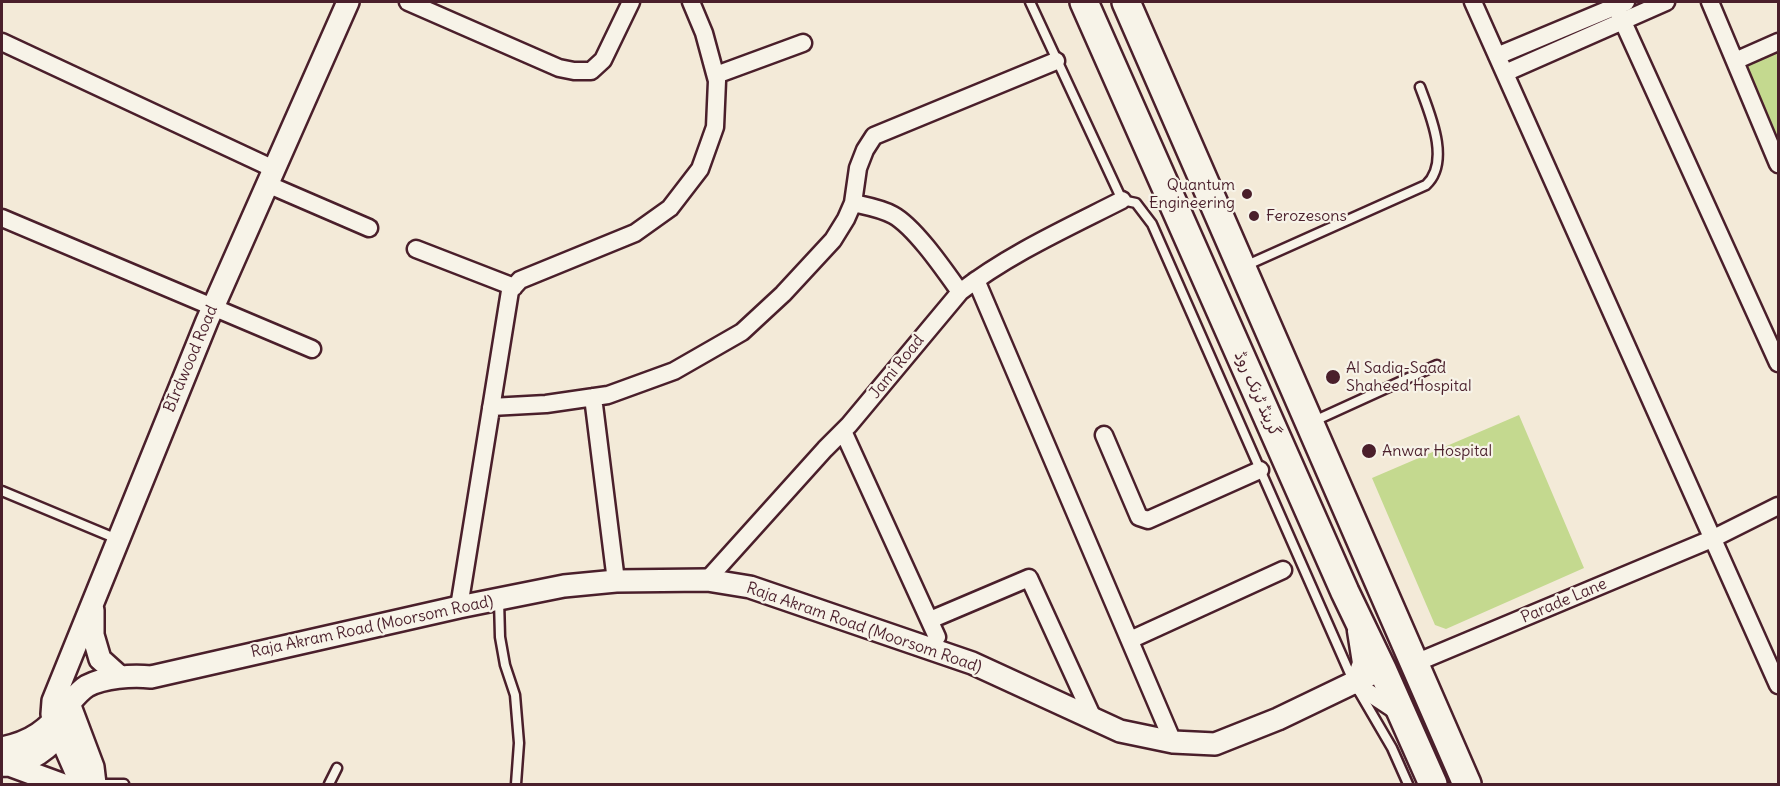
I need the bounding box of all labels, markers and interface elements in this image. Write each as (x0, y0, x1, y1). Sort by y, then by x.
place label: Quantum Engineering (1149, 175, 1235, 213)
marker: Quantum Engineering (1240, 187, 1254, 201)
place label: Ferozesons (1266, 206, 1347, 226)
marker: Ferozesons (1247, 209, 1261, 223)
street label: BIrdwood Road (160, 303, 222, 415)
street label: Jami Road (866, 331, 928, 403)
street label: گرینڈ ٹرنک روڈ (1230, 349, 1284, 439)
place label: Al Sadiq-Saad Shaheed Hospital (1346, 358, 1472, 396)
marker: Al Sadiq-Saad Shaheed Hospital (1324, 368, 1342, 386)
place label: Anwar Hospital (1382, 441, 1492, 461)
marker: Anwar Hospital (1360, 442, 1378, 460)
street label: Parade Lane (1518, 574, 1610, 628)
street label: Raja Akram Road (Moorsom Road) (744, 579, 984, 677)
street label: Raja Akram Road (Moorsom Road) (249, 592, 495, 662)

